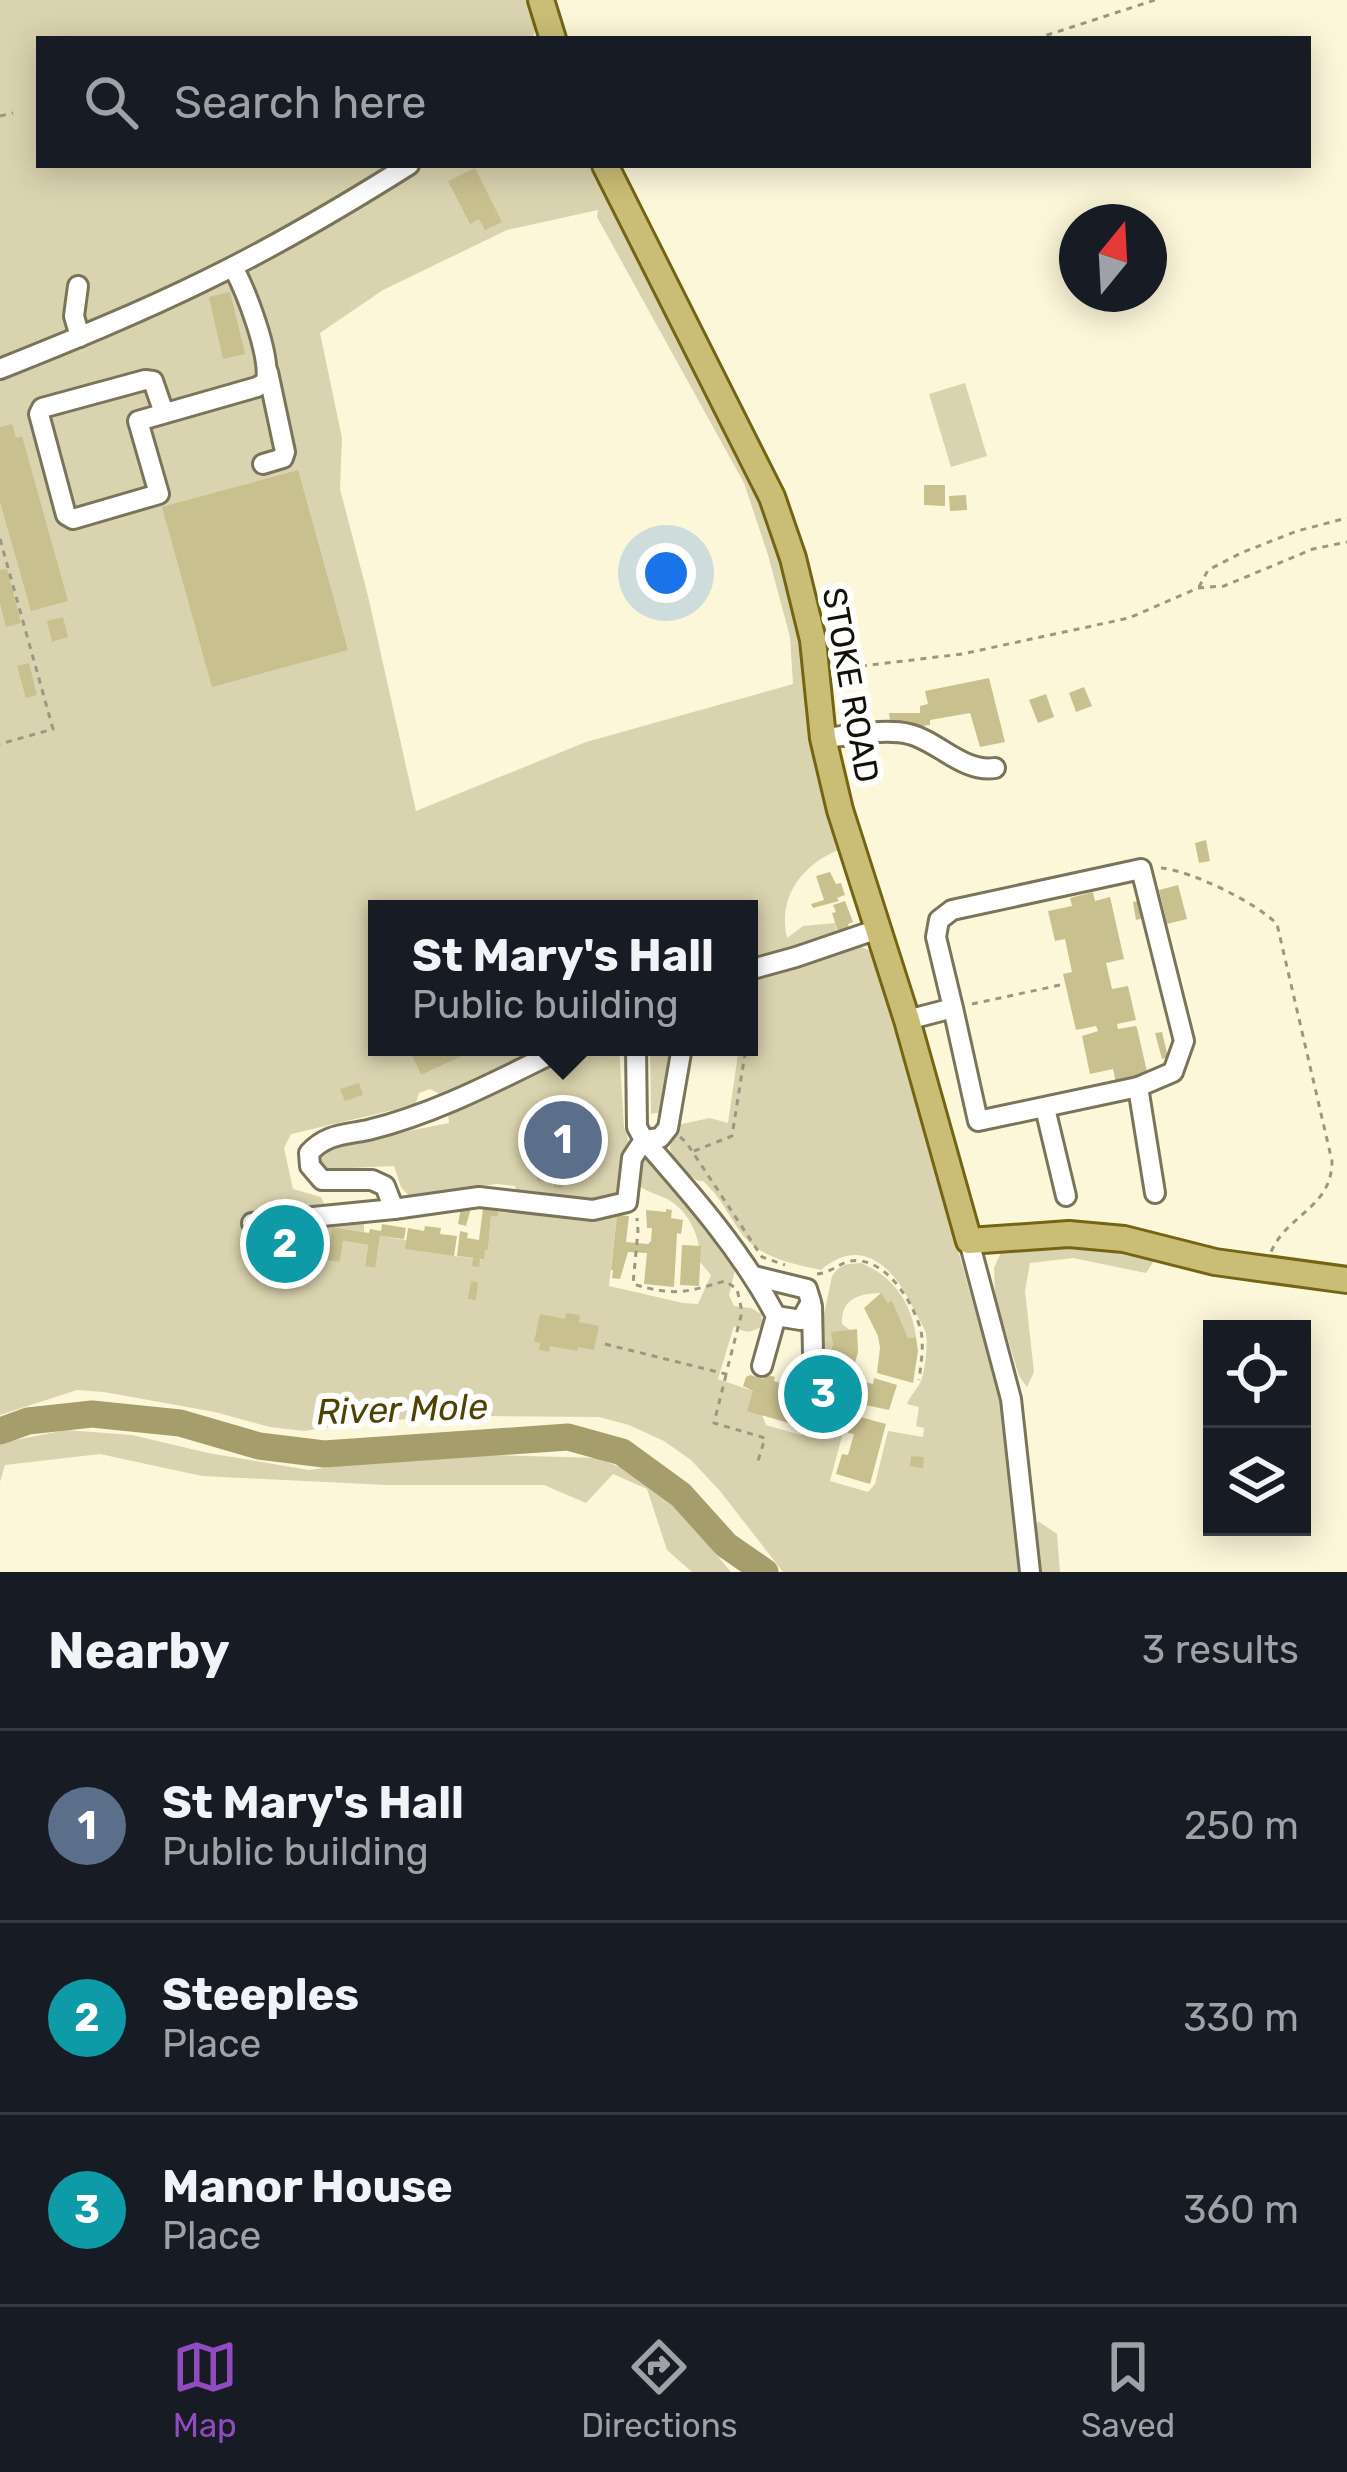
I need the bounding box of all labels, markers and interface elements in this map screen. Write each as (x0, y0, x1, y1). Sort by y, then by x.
search box (36, 36, 1311, 168)
icon: search (78, 69, 144, 135)
text: Search here (174, 76, 426, 129)
north arrow (1059, 204, 1167, 312)
your location (636, 543, 696, 603)
street label: STOKE ROAD (815, 584, 887, 786)
popup (368, 900, 758, 1056)
text: St Mary's Hall (412, 929, 714, 982)
text: Public building (412, 982, 679, 1028)
pin: 1 (524, 1095, 602, 1185)
pin: 2 (246, 1199, 324, 1289)
map controls (1203, 1320, 1311, 1536)
button: locate (1203, 1320, 1311, 1428)
pin: 3 (784, 1349, 862, 1439)
water label: River Mole (315, 1385, 489, 1433)
button: layers (1203, 1428, 1311, 1536)
text: Nearby (48, 1620, 230, 1681)
text: 3 results (1142, 1627, 1299, 1673)
text: St Mary's Hall (162, 1776, 464, 1829)
text: 1 (77, 1803, 97, 1849)
text: 250 m (1184, 1803, 1299, 1849)
text: Public building (162, 1829, 429, 1875)
text: Steeples (162, 1968, 359, 2021)
text: 2 (74, 1995, 100, 2041)
text: 330 m (1183, 1995, 1299, 2041)
text: Place (162, 2021, 261, 2067)
text: Manor House (162, 2160, 453, 2213)
text: 3 (74, 2187, 100, 2233)
text: 360 m (1183, 2187, 1299, 2233)
text: Place (162, 2213, 261, 2259)
tab: Map (172, 2334, 238, 2445)
tab: Directions (581, 2334, 738, 2445)
tab: Saved (1081, 2334, 1175, 2445)

